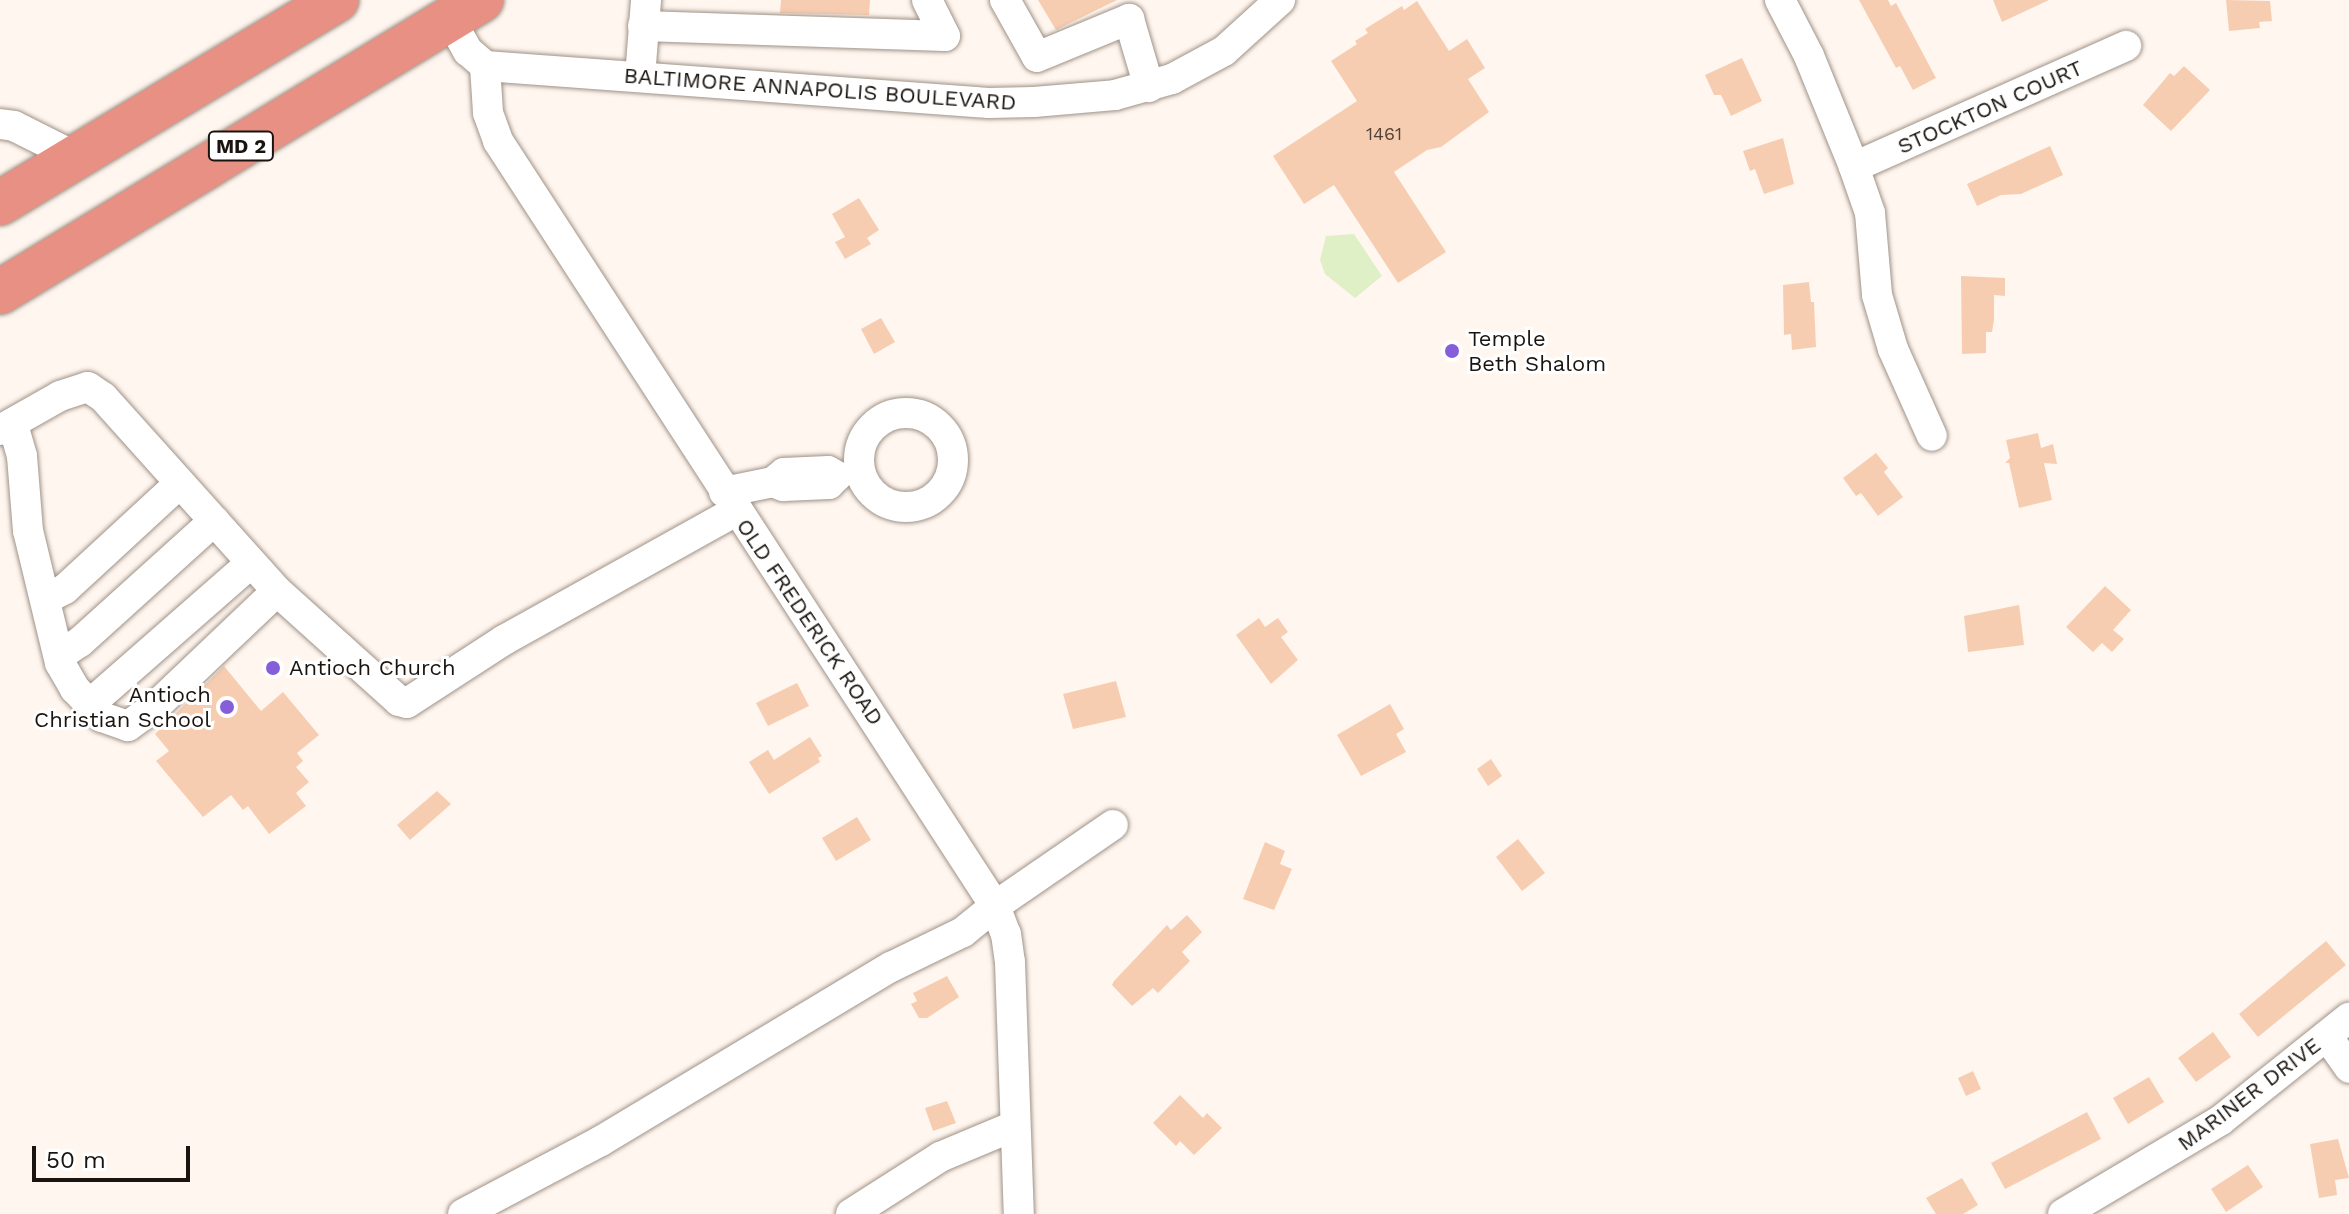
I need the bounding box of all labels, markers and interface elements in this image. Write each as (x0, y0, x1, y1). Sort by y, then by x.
street label: STOCKTON COURT (1893, 54, 2087, 160)
street label: BALTIMORE ANNAPOLIS BOULEVARD (622, 62, 1018, 116)
house number: 1461 (1366, 123, 1402, 145)
road number: MD 2 (207, 130, 275, 162)
place label: Temple Beth Shalom (1468, 325, 1606, 376)
marker: Temple Beth Shalom (1443, 342, 1461, 360)
street label: OLD FREDERICK ROAD (731, 513, 889, 731)
place label: Antioch Church (289, 655, 456, 681)
marker: Antioch Church (264, 659, 282, 677)
place label: Antioch Christian School (34, 681, 211, 732)
marker: Antioch Christian School (218, 698, 236, 716)
street label: MARINER DRIVE (2172, 1032, 2326, 1156)
scale bar (36, 1130, 194, 1180)
text: 50 m (46, 1146, 106, 1174)

